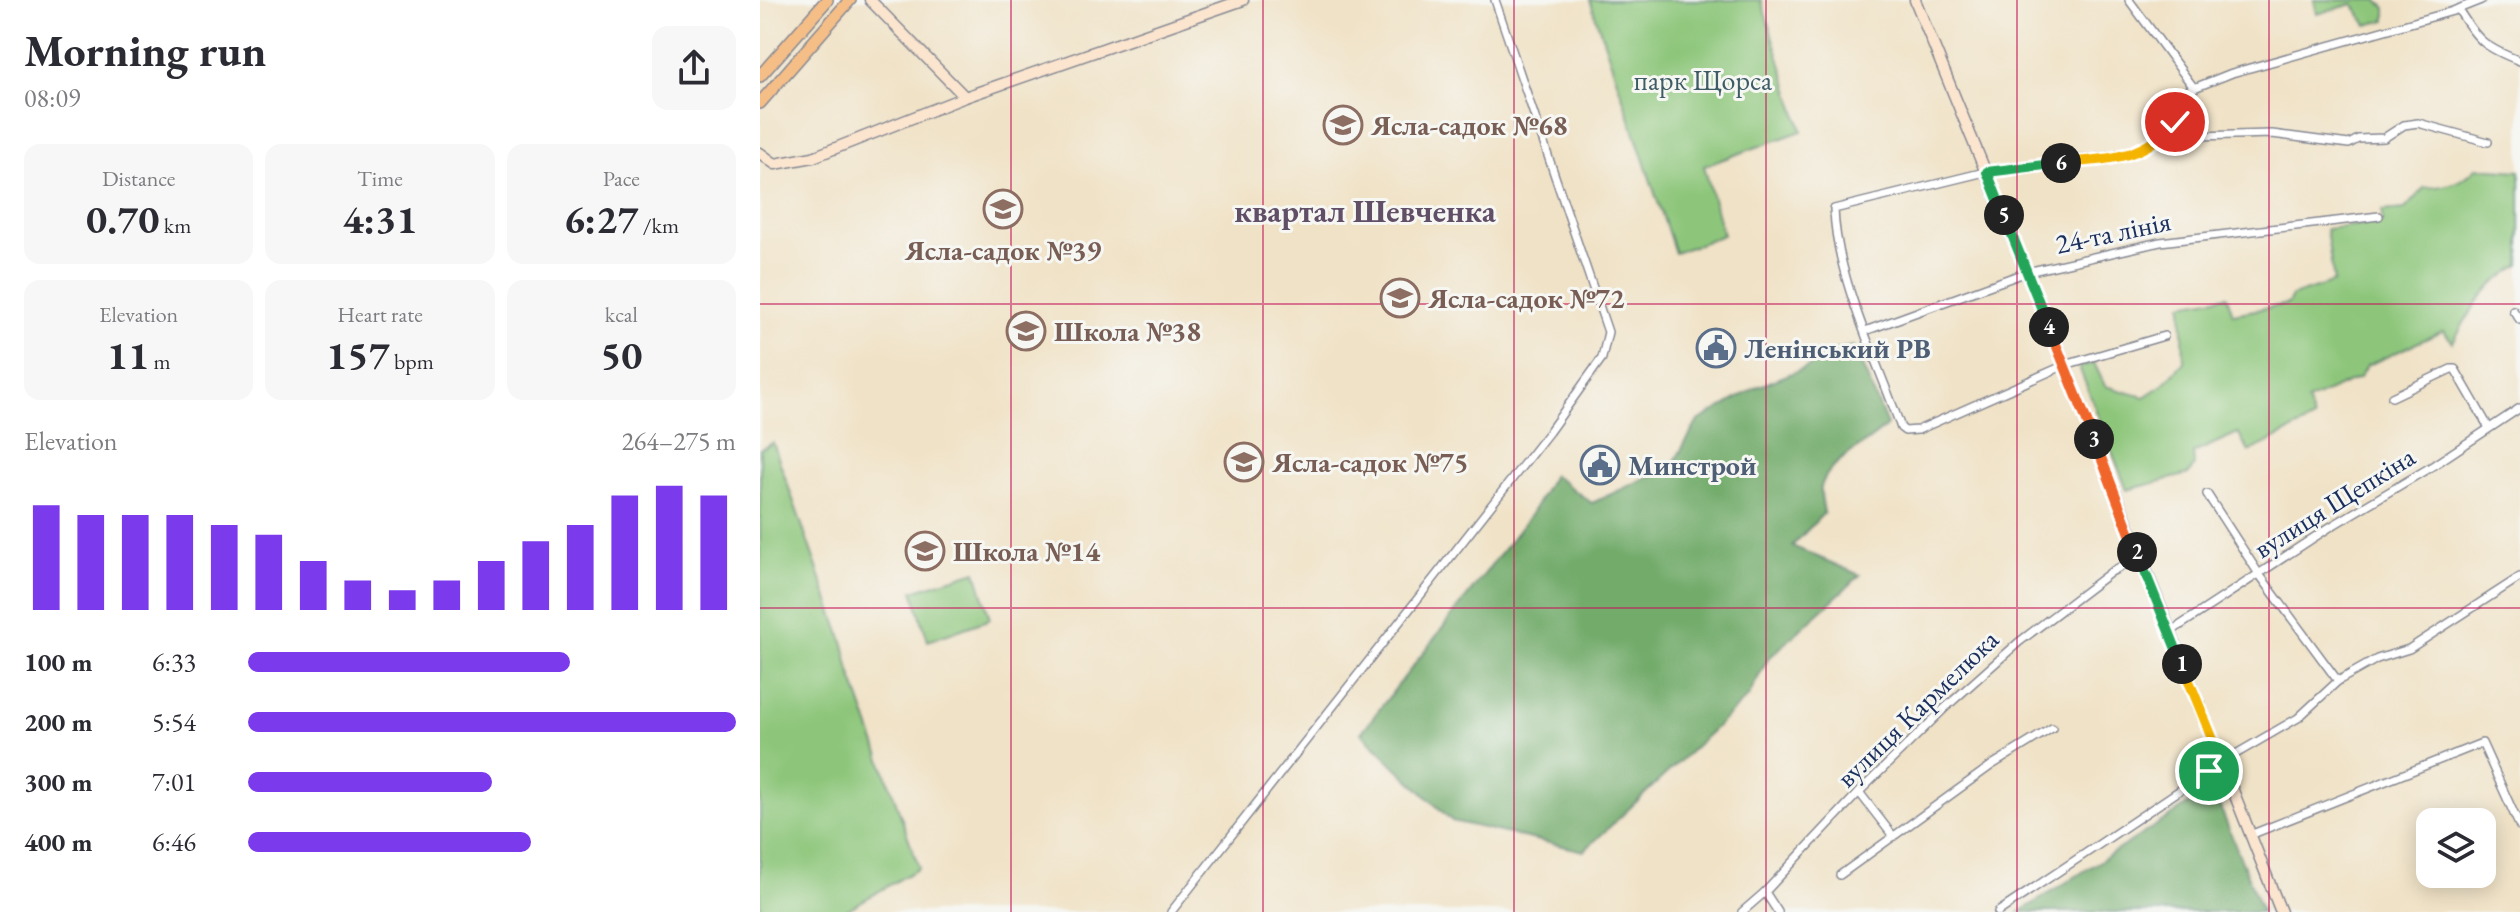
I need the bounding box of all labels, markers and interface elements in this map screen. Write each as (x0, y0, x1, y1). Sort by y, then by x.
text: Morning run (24, 22, 266, 79)
button: share (652, 26, 736, 110)
park label: парк Щорса (1634, 62, 1773, 98)
text: 08:09 (24, 81, 80, 115)
pin (2141, 88, 2209, 156)
icon: check (2153, 100, 2197, 144)
school or university icon: Ясла-садок №68 (1322, 104, 1364, 146)
place label: Ясла-садок №68 (1370, 107, 1568, 143)
pin: 6 (2041, 143, 2081, 183)
text: 6 (2055, 148, 2067, 177)
text: Distance (102, 164, 175, 193)
text: Time (357, 164, 403, 193)
text: Pace (603, 164, 640, 193)
school or university icon: Ясла-садок №39 (982, 188, 1024, 230)
district label: квартал Шевченка (1234, 190, 1497, 232)
text: 0.70 (86, 193, 159, 245)
text: 4:31 (343, 193, 417, 245)
text: 6:27 (564, 193, 638, 245)
pin: 5 (1984, 195, 2024, 235)
text: 5 (1998, 200, 2010, 229)
street label: 24-та лінія (2052, 202, 2174, 262)
text: km (159, 211, 191, 240)
text: /km (638, 211, 679, 240)
place label: Ясла-садок №39 (904, 232, 1101, 268)
school or university icon: Ясла-садок №72 (1379, 277, 1421, 319)
place label: Ясла-садок №72 (1427, 280, 1625, 316)
text: Elevation (99, 300, 178, 329)
text: Heart rate (337, 300, 423, 329)
text: kcal (605, 300, 638, 329)
pin: 4 (2029, 307, 2069, 347)
school or university icon: Школа №38 (1005, 310, 1047, 352)
text: 4 (2043, 312, 2055, 341)
place label: Школа №38 (1054, 313, 1201, 349)
public building icon: Ленінський РВ (1695, 327, 1737, 369)
text: 11 (107, 329, 149, 381)
text: 157 (326, 329, 390, 381)
text: 50 (600, 329, 642, 381)
place label: Ленінський РВ (1744, 330, 1931, 366)
text: m (149, 347, 171, 376)
text: bpm (390, 347, 434, 376)
pin: 3 (2074, 419, 2114, 459)
text: Elevation (24, 424, 118, 458)
text: 264–275 m (621, 424, 736, 458)
text: 3 (2088, 424, 2100, 453)
street label: вулиця Щепкіна (2247, 438, 2422, 566)
school or university icon: Ясла-садок №75 (1223, 441, 1265, 483)
place label: Ясла-садок №75 (1271, 444, 1469, 480)
public building icon: Минстрой (1579, 444, 1621, 486)
place label: Минстрой (1628, 447, 1756, 483)
school or university icon: Школа №14 (904, 530, 946, 572)
pin: 2 (2117, 532, 2157, 572)
place label: Школа №14 (953, 533, 1101, 569)
text: 2 (2131, 537, 2143, 566)
street label: вулиця Кармелюка (1828, 621, 2006, 795)
pin: 1 (2162, 644, 2202, 684)
text: 100 m (24, 645, 92, 679)
text: 6:33 (152, 645, 196, 679)
text: 1 (2176, 649, 2188, 678)
text: 200 m (24, 705, 92, 739)
text: 5:54 (152, 705, 196, 739)
pin (2175, 737, 2243, 805)
icon: arrive (2187, 749, 2231, 793)
text: 300 m (24, 765, 92, 799)
text: 7:01 (152, 765, 196, 799)
map controls (2416, 808, 2496, 888)
button: layers (2416, 808, 2496, 888)
text: 400 m (24, 825, 92, 859)
text: 6:46 (152, 825, 196, 859)

